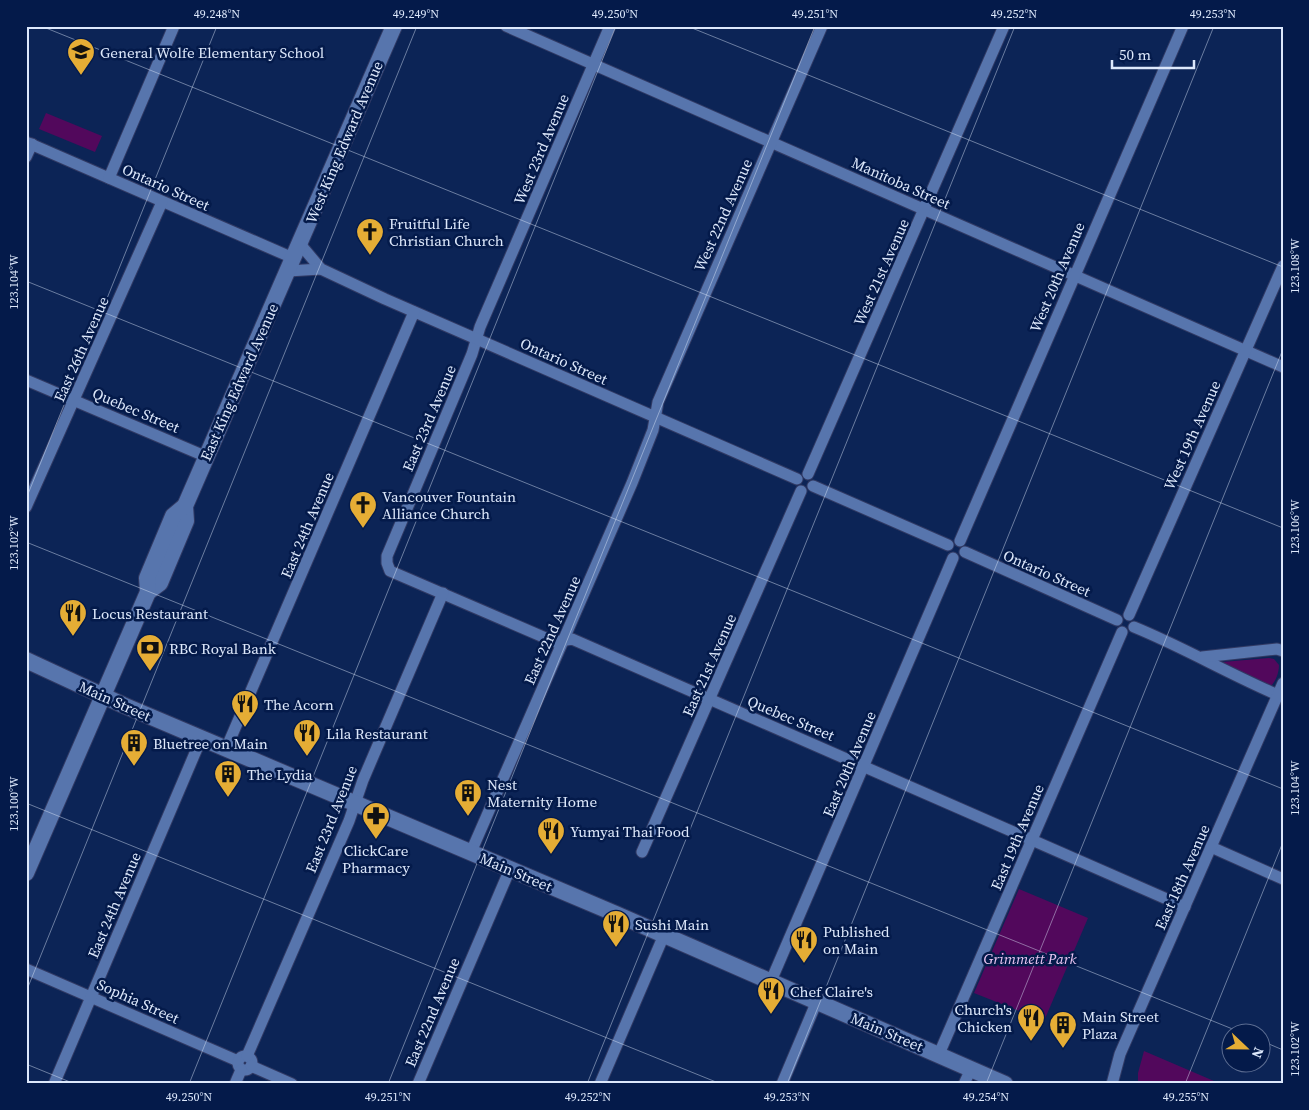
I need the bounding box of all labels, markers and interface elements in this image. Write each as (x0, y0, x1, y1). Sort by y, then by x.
text: 49.248°N (194, 6, 240, 22)
text: 49.249°N (393, 6, 439, 22)
text: 49.250°N (592, 6, 638, 22)
text: 49.251°N (792, 6, 838, 22)
text: 49.252°N (991, 6, 1037, 22)
text: 49.253°N (1190, 6, 1236, 22)
school or university icon: General Wolfe Elementary School (66, 37, 96, 76)
scale bar (1112, 38, 1194, 70)
place label: General Wolfe Elementary School (100, 42, 325, 63)
text: 50 m (1119, 44, 1151, 65)
street label: West King Edward Avenue (300, 57, 388, 226)
street label: West 23rd Avenue (508, 90, 574, 208)
street label: Manitoba Street (848, 152, 954, 214)
street label: West 22nd Avenue (689, 155, 757, 275)
street label: Ontario Street (119, 158, 213, 216)
place label: Fruitful Life Christian Church (389, 213, 504, 251)
street label: West 21st Avenue (848, 215, 914, 329)
church icon: Fruitful Life Christian Church (355, 217, 385, 256)
street label: West 20th Avenue (1024, 218, 1090, 335)
text: 123.108°W (1287, 238, 1303, 294)
text: 123.104°W (6, 254, 22, 310)
street label: East 26th Avenue (48, 293, 114, 405)
street label: East King Edward Avenue (195, 300, 283, 464)
street label: Ontario Street (517, 332, 611, 390)
street label: East 23rd Avenue (397, 361, 461, 475)
street label: West 19th Avenue (1159, 377, 1226, 493)
street label: Quebec Street (89, 382, 183, 438)
street label: East 24th Avenue (275, 468, 339, 581)
place label: Vancouver Fountain Alliance Church (382, 486, 516, 524)
church icon: Vancouver Fountain Alliance Church (348, 490, 378, 529)
text: 123.106°W (1287, 499, 1303, 555)
text: 123.102°W (6, 515, 22, 571)
street label: Ontario Street (1000, 544, 1094, 602)
street label: East 22nd Avenue (519, 572, 586, 688)
restaurant icon: Locus Restaurant (58, 598, 88, 637)
place label: Locus Restaurant (92, 603, 208, 624)
street label: East 21st Avenue (677, 610, 741, 720)
bank icon: RBC Royal Bank (135, 633, 165, 672)
place label: RBC Royal Bank (169, 638, 277, 659)
street label: Main Street (76, 676, 154, 726)
restaurant icon: The Acorn (230, 689, 260, 728)
street label: Quebec Street (744, 690, 838, 746)
place label: The Acorn (264, 694, 334, 715)
street label: East 20th Avenue (817, 707, 881, 820)
restaurant icon: Lila Restaurant (292, 718, 322, 757)
place label: Lila Restaurant (326, 723, 428, 744)
building icon: Bluetree on Main (119, 728, 149, 767)
place label: Bluetree on Main (153, 733, 268, 754)
building icon: The Lydia (213, 759, 243, 798)
text: 123.104°W (1287, 760, 1303, 816)
street label: East 23rd Avenue (300, 762, 362, 876)
place label: The Lydia (247, 764, 313, 785)
place label: Nest Maternity Home (487, 774, 598, 812)
text: 123.100°W (6, 776, 22, 832)
building icon: Nest Maternity Home (453, 778, 483, 817)
street label: East 19th Avenue (985, 780, 1049, 893)
pharmacy icon: ClickCare Pharmacy (361, 801, 391, 840)
restaurant icon: Yumyai Thai Food (536, 816, 566, 855)
place label: Yumyai Thai Food (570, 821, 690, 842)
street label: East 18th Avenue (1149, 821, 1215, 933)
place label: ClickCare Pharmacy (342, 840, 410, 878)
street label: Main Street (477, 847, 556, 897)
street label: East 24th Avenue (82, 848, 146, 961)
restaurant icon: Sushi Main (601, 909, 631, 948)
place label: Sushi Main (635, 914, 709, 935)
place label: Published on Main (823, 921, 890, 959)
restaurant icon: Published on Main (789, 925, 819, 964)
park label: Grimmett Park (983, 948, 1078, 969)
street label: East 22nd Avenue (399, 954, 465, 1070)
street label: Sophia Street (94, 974, 182, 1028)
restaurant icon: Chef Claire's (756, 976, 786, 1015)
place label: Chef Claire's (790, 981, 873, 1002)
place label: Church's Chicken (954, 999, 1012, 1037)
restaurant icon: Church's Chicken (1016, 1003, 1046, 1042)
place label: Main Street Plaza (1082, 1006, 1159, 1044)
street label: Main Street (848, 1007, 927, 1057)
building icon: Main Street Plaza (1048, 1010, 1078, 1049)
text: 123.102°W (1287, 1021, 1303, 1077)
north arrow (1222, 1022, 1272, 1072)
text: N (1247, 1044, 1269, 1061)
text: 49.250°N (166, 1089, 212, 1105)
text: 49.251°N (365, 1089, 411, 1105)
text: 49.252°N (565, 1089, 611, 1105)
text: 49.253°N (764, 1089, 810, 1105)
text: 49.254°N (963, 1089, 1009, 1105)
text: 49.255°N (1163, 1089, 1209, 1105)

